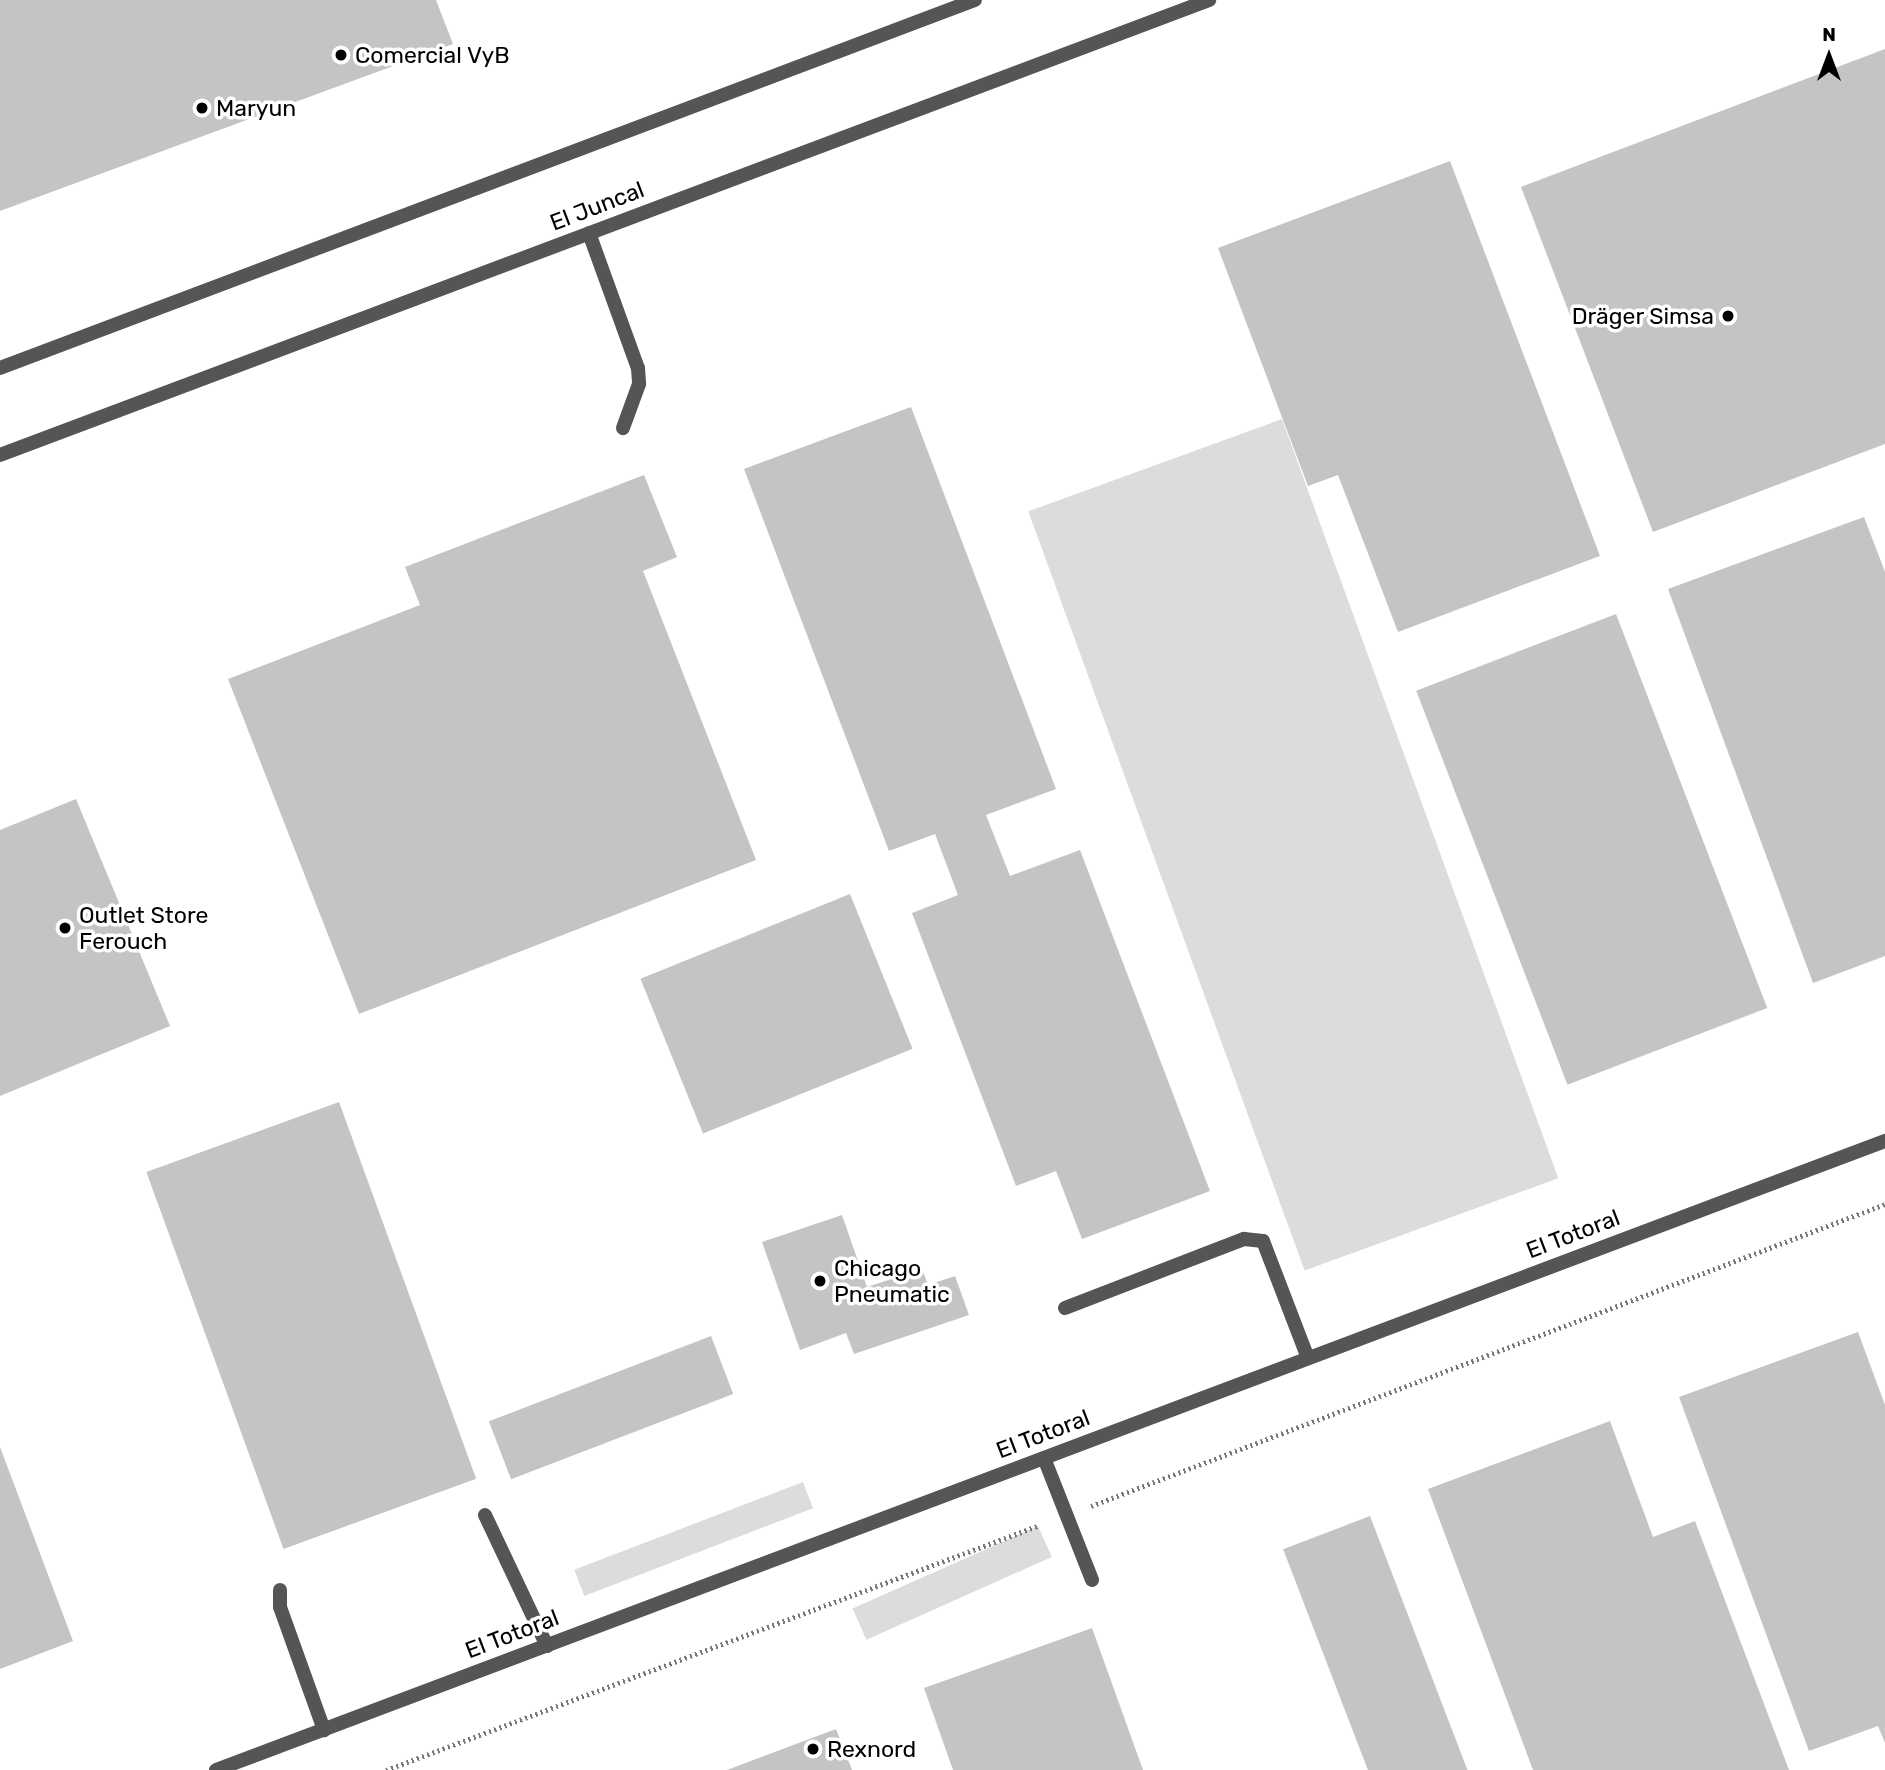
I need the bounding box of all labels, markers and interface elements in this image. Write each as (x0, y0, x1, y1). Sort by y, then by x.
north arrow (1794, 21, 1864, 91)
text: N (1822, 23, 1836, 46)
place label: Comercial VyB (355, 41, 510, 69)
marker: Comercial VyB (333, 47, 349, 63)
place label: Maryun (216, 94, 296, 122)
marker: Maryun (194, 100, 210, 116)
street label: El Juncal (546, 175, 648, 237)
place label: Dräger Simsa (1571, 302, 1714, 330)
marker: Dräger Simsa (1720, 308, 1736, 324)
place label: Outlet Store Ferouch (79, 901, 208, 955)
marker: Outlet Store Ferouch (57, 920, 73, 936)
street label: El Totoral (1522, 1203, 1624, 1265)
place label: Chicago Pneumatic (834, 1254, 950, 1308)
marker: Chicago Pneumatic (812, 1273, 828, 1289)
street label: El Totoral (992, 1403, 1094, 1465)
street label: El Totoral (461, 1603, 563, 1665)
place label: Rexnord (827, 1735, 916, 1763)
marker: Rexnord (805, 1741, 821, 1757)

